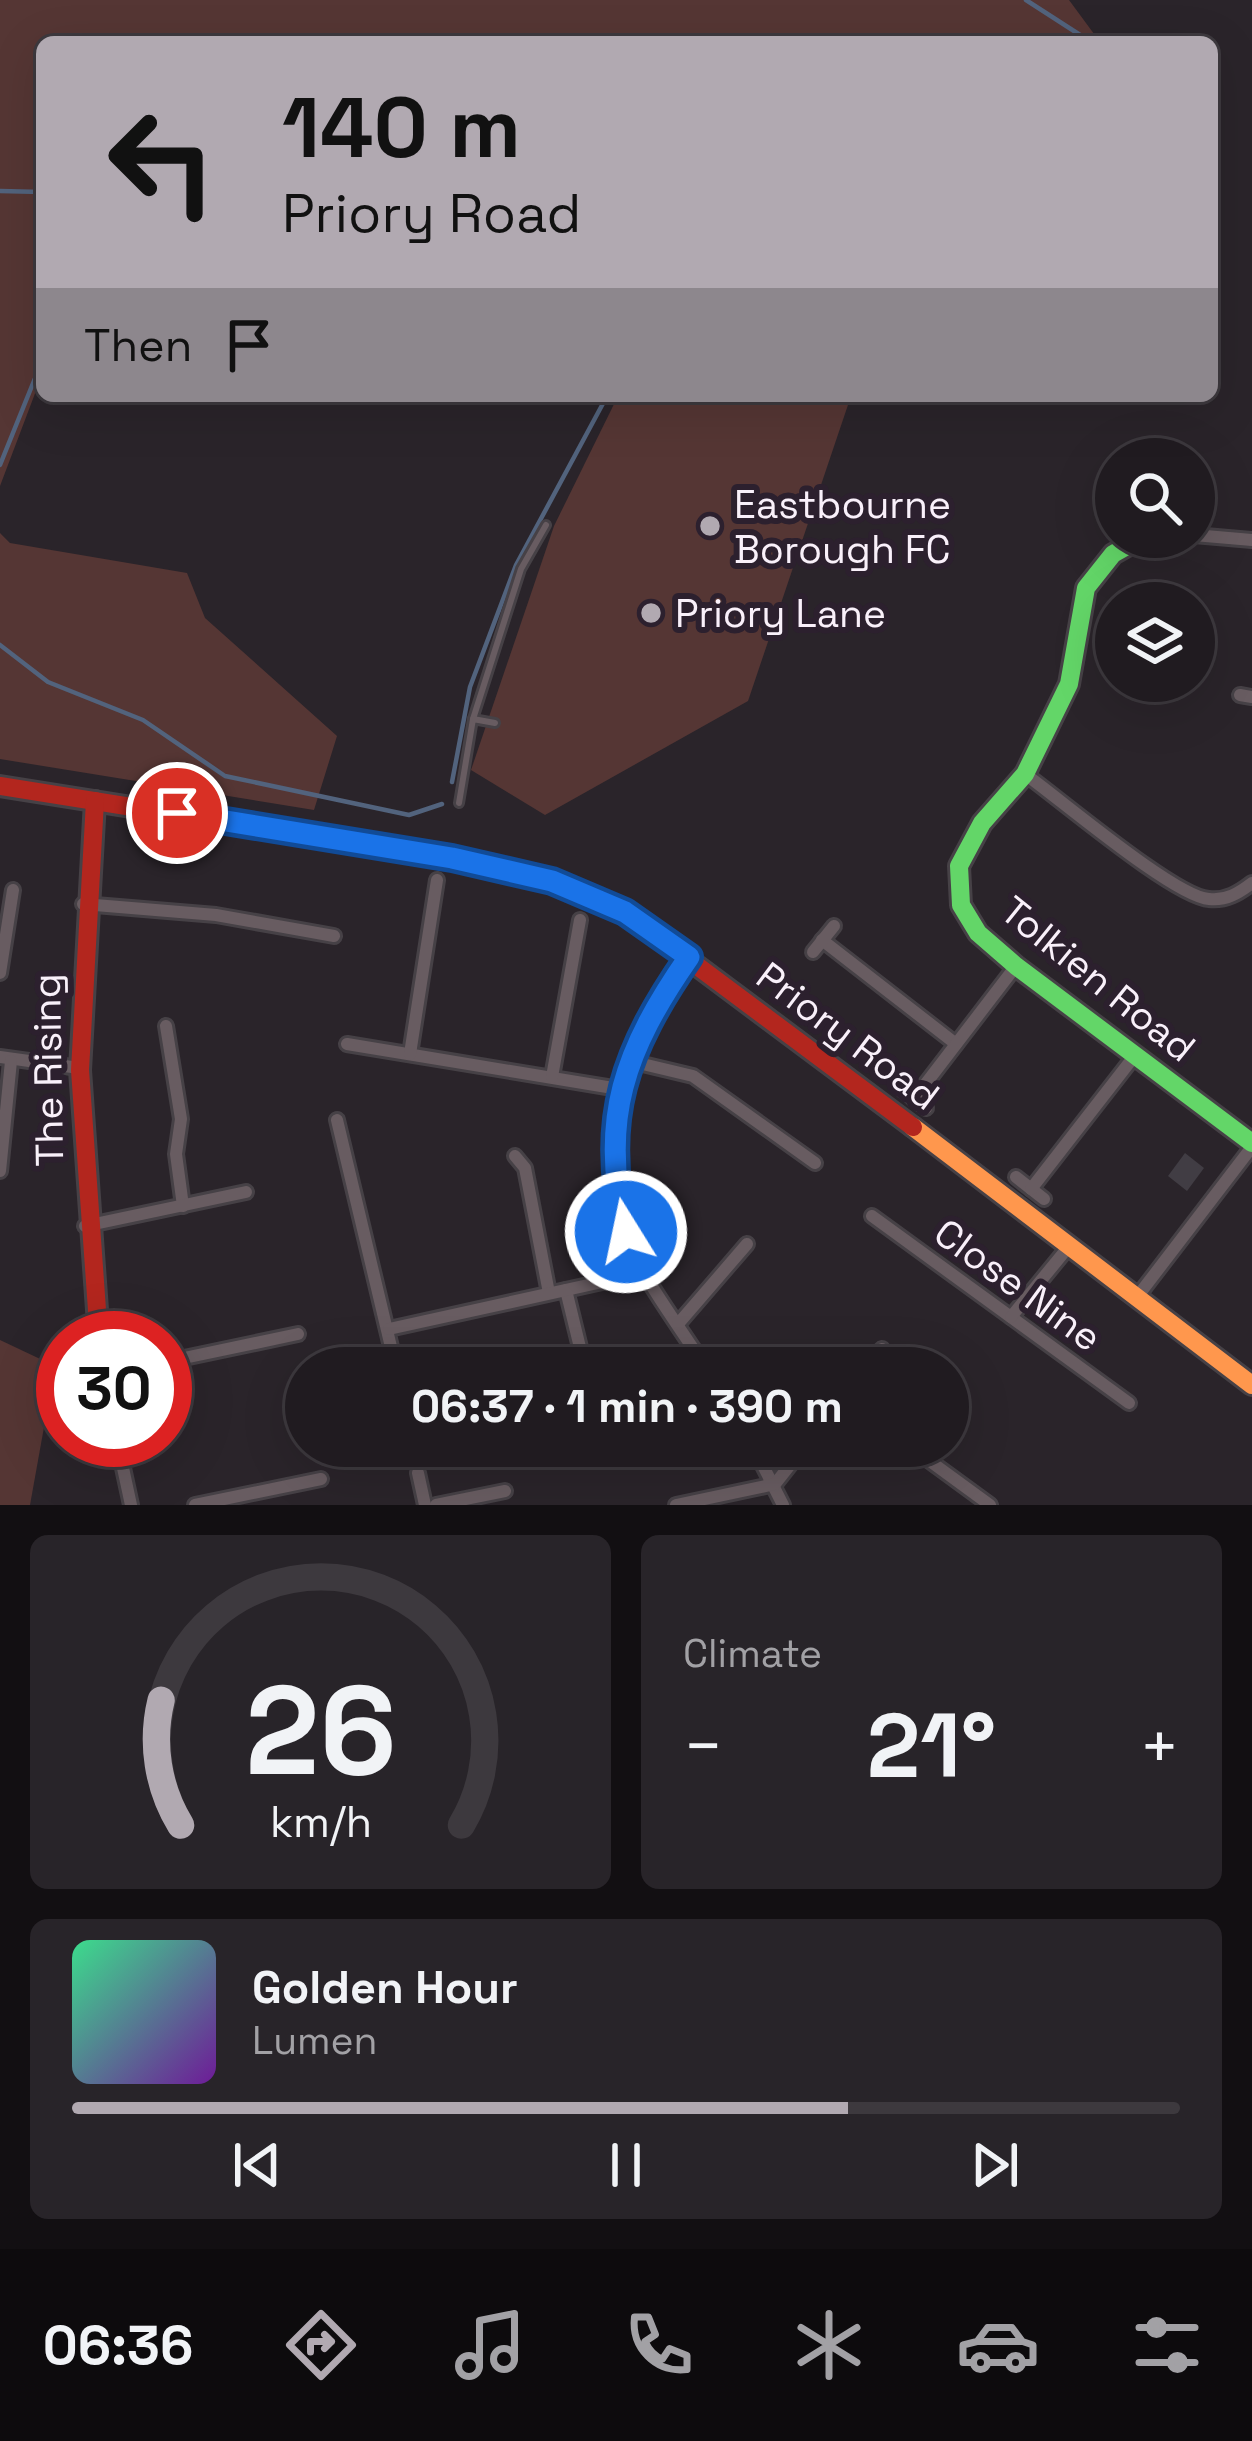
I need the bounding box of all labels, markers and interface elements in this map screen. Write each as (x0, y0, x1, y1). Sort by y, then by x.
text: 140 m (282, 74, 521, 182)
icon: left (84, 84, 240, 240)
text: Priory Road (282, 179, 581, 248)
icon: arrive (216, 312, 282, 378)
text: Then (84, 317, 192, 374)
map controls (1095, 438, 1215, 702)
button: search (1095, 438, 1215, 558)
place label: Eastbourne Borough FC (734, 480, 951, 574)
marker: Eastbourne Borough FC (697, 513, 723, 539)
button: layers (1095, 582, 1215, 702)
place label: Priory Lane (675, 589, 886, 638)
marker: Priory Lane (638, 600, 664, 626)
pin (126, 762, 228, 864)
icon: arrive (144, 780, 210, 846)
street label: Tolkien Road (991, 886, 1205, 1072)
street label: Priory Road (747, 951, 949, 1121)
street label: The Rising (22, 973, 74, 1167)
position arrow (563, 1169, 689, 1295)
street label: Close Nine (925, 1208, 1111, 1362)
speed limit sign: 30 (36, 1311, 192, 1467)
text: 06:37 · 1 min · 390 m (411, 1378, 843, 1435)
text: Climate (683, 1629, 822, 1678)
text: 26 (245, 1651, 396, 1810)
text: 21° (867, 1688, 996, 1803)
text: − (683, 1704, 724, 1788)
text: + (1139, 1704, 1180, 1788)
text: km/h (269, 1795, 372, 1850)
text: Golden Hour (252, 1959, 518, 2016)
text: Lumen (252, 2016, 378, 2065)
icon: previous (224, 2132, 290, 2198)
icon: pause (593, 2132, 659, 2198)
icon: next (962, 2132, 1028, 2198)
icon: directions (279, 2303, 363, 2387)
icon: music (448, 2303, 532, 2387)
icon: phone (617, 2303, 701, 2387)
icon: climate (787, 2303, 871, 2387)
icon: car (956, 2303, 1040, 2387)
icon: filters (1125, 2303, 1209, 2387)
text: 06:36 (43, 2311, 193, 2380)

